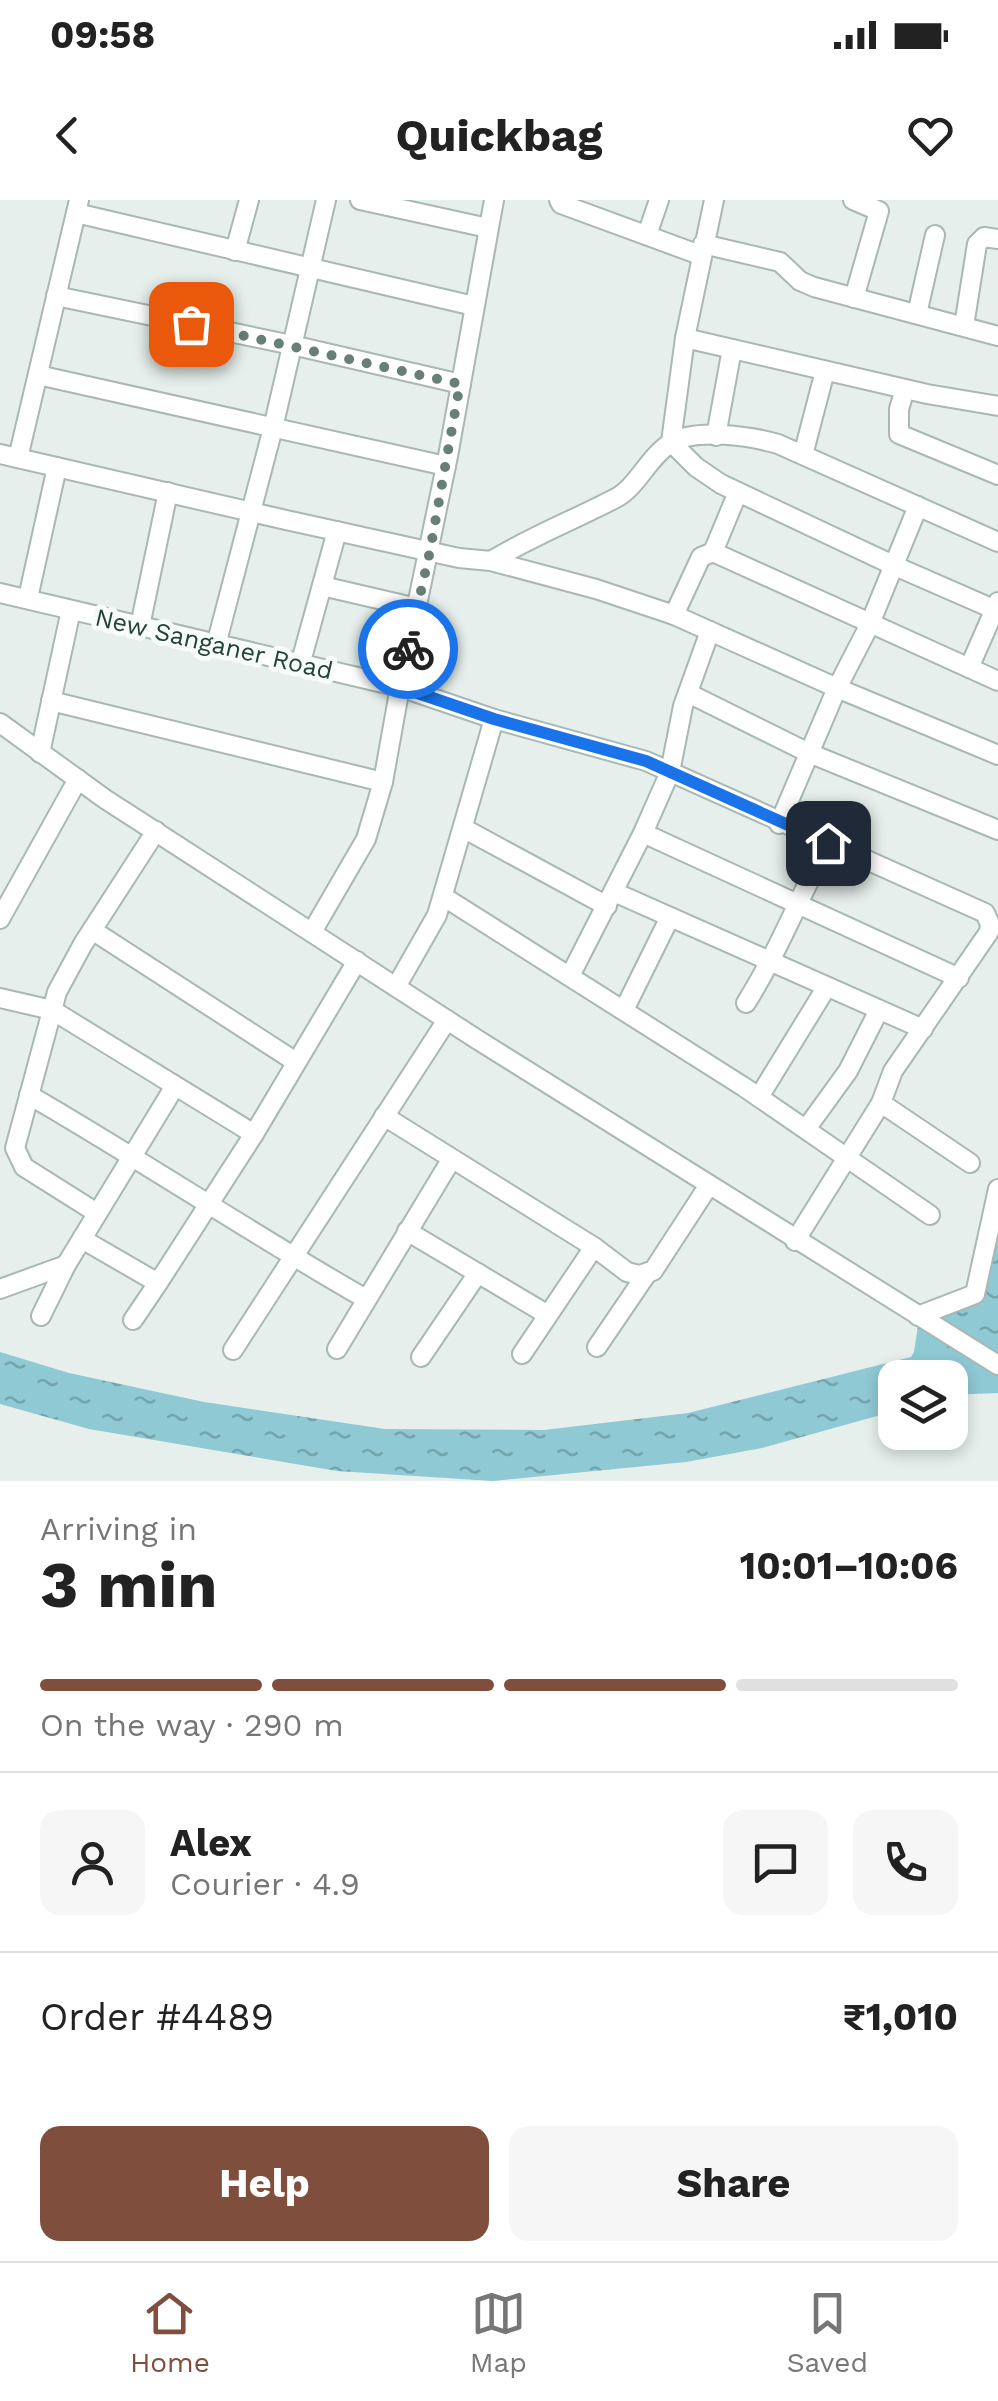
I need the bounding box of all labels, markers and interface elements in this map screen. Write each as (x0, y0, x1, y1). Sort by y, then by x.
text: 09:58 (50, 13, 155, 57)
icon: back (40, 108, 95, 163)
icon: heart (903, 108, 958, 163)
text: Quickbag (395, 109, 603, 162)
pin (149, 282, 234, 367)
icon: bag (164, 297, 219, 352)
courier (358, 599, 458, 699)
street label: New Sanganer Road (92, 603, 336, 685)
icon: bike (381, 622, 436, 677)
pin (786, 801, 871, 886)
icon: home (801, 816, 856, 871)
map controls (878, 1360, 968, 1450)
button: layers (878, 1360, 968, 1450)
text: Arriving in (40, 1510, 197, 1548)
text: 10:01–10:06 (740, 1544, 958, 1588)
text: 3 min (40, 1547, 218, 1623)
text: On the way · 290 m (40, 1706, 344, 1744)
button: person (40, 1810, 145, 1915)
button: chat (723, 1810, 828, 1915)
button: phone (853, 1810, 958, 1915)
text: Alex (170, 1821, 252, 1865)
text: Courier · 4.9 (170, 1865, 360, 1903)
text: Order #4489 (40, 1995, 274, 2039)
text: ₹1,010 (843, 1995, 958, 2039)
button: Help (40, 2126, 489, 2241)
button: Share (509, 2126, 958, 2241)
tab: Home (130, 2286, 210, 2379)
tab: Map (470, 2286, 527, 2379)
tab: Saved (787, 2286, 868, 2379)

